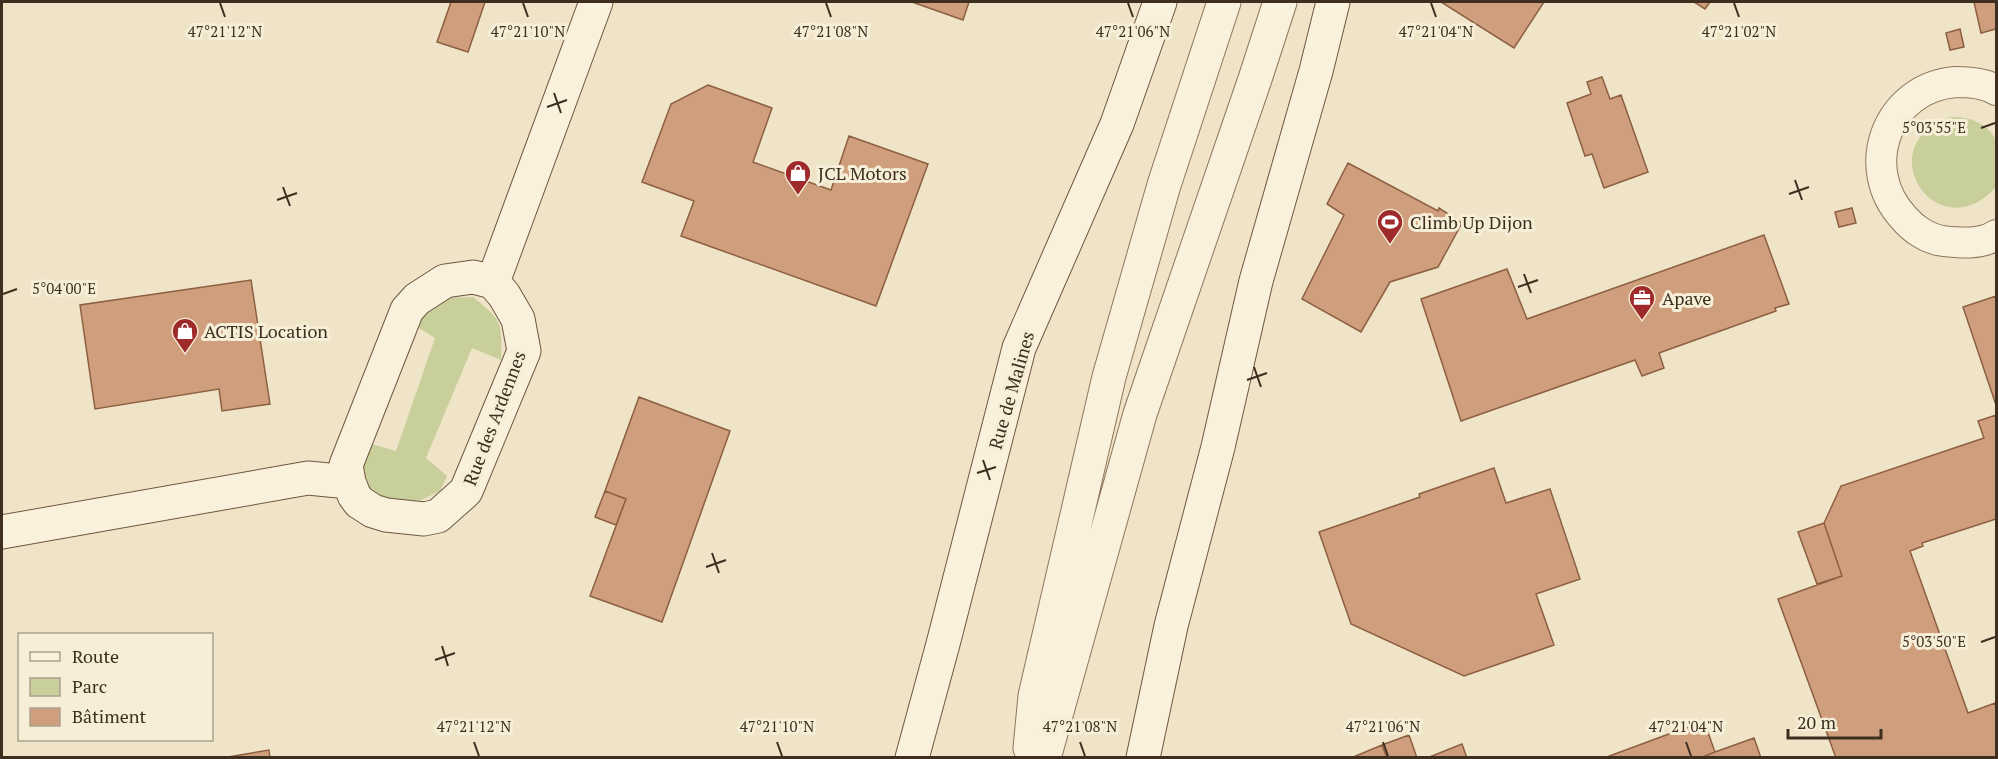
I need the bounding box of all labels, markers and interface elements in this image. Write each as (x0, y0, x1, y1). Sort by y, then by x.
text: 47°21'12"N (188, 21, 262, 41)
text: 47°21'10"N (491, 21, 565, 41)
text: 47°21'08"N (794, 21, 868, 41)
text: 47°21'06"N (1096, 21, 1170, 41)
text: 47°21'04"N (1399, 21, 1473, 41)
text: 47°21'02"N (1702, 21, 1776, 41)
text: 5°03'55"E (1902, 117, 1966, 137)
shop icon: JCL Motors (783, 158, 813, 196)
place label: JCL Motors (818, 161, 907, 185)
sports icon: Climb Up Dijon (1375, 207, 1405, 245)
place label: Climb Up Dijon (1410, 210, 1533, 234)
text: 5°04'00"E (32, 278, 96, 298)
office icon: Apave (1627, 283, 1657, 321)
place label: Apave (1662, 286, 1711, 310)
shop icon: ACTIS Location (170, 316, 200, 354)
place label: ACTIS Location (204, 319, 328, 343)
street label: Rue de Malines (983, 328, 1039, 452)
street label: Rue des Ardennes (457, 347, 531, 489)
text: 5°03'50"E (1902, 631, 1966, 651)
legend (18, 633, 213, 741)
text: Route (72, 644, 119, 668)
text: Parc (72, 674, 107, 698)
scale bar (1788, 702, 1881, 740)
text: Bâtiment (72, 704, 147, 728)
text: 20 m (1797, 710, 1837, 734)
text: 47°21'12"N (437, 716, 511, 736)
text: 47°21'10"N (740, 716, 814, 736)
text: 47°21'08"N (1043, 716, 1117, 736)
text: 47°21'06"N (1346, 716, 1420, 736)
text: 47°21'04"N (1649, 716, 1723, 736)

